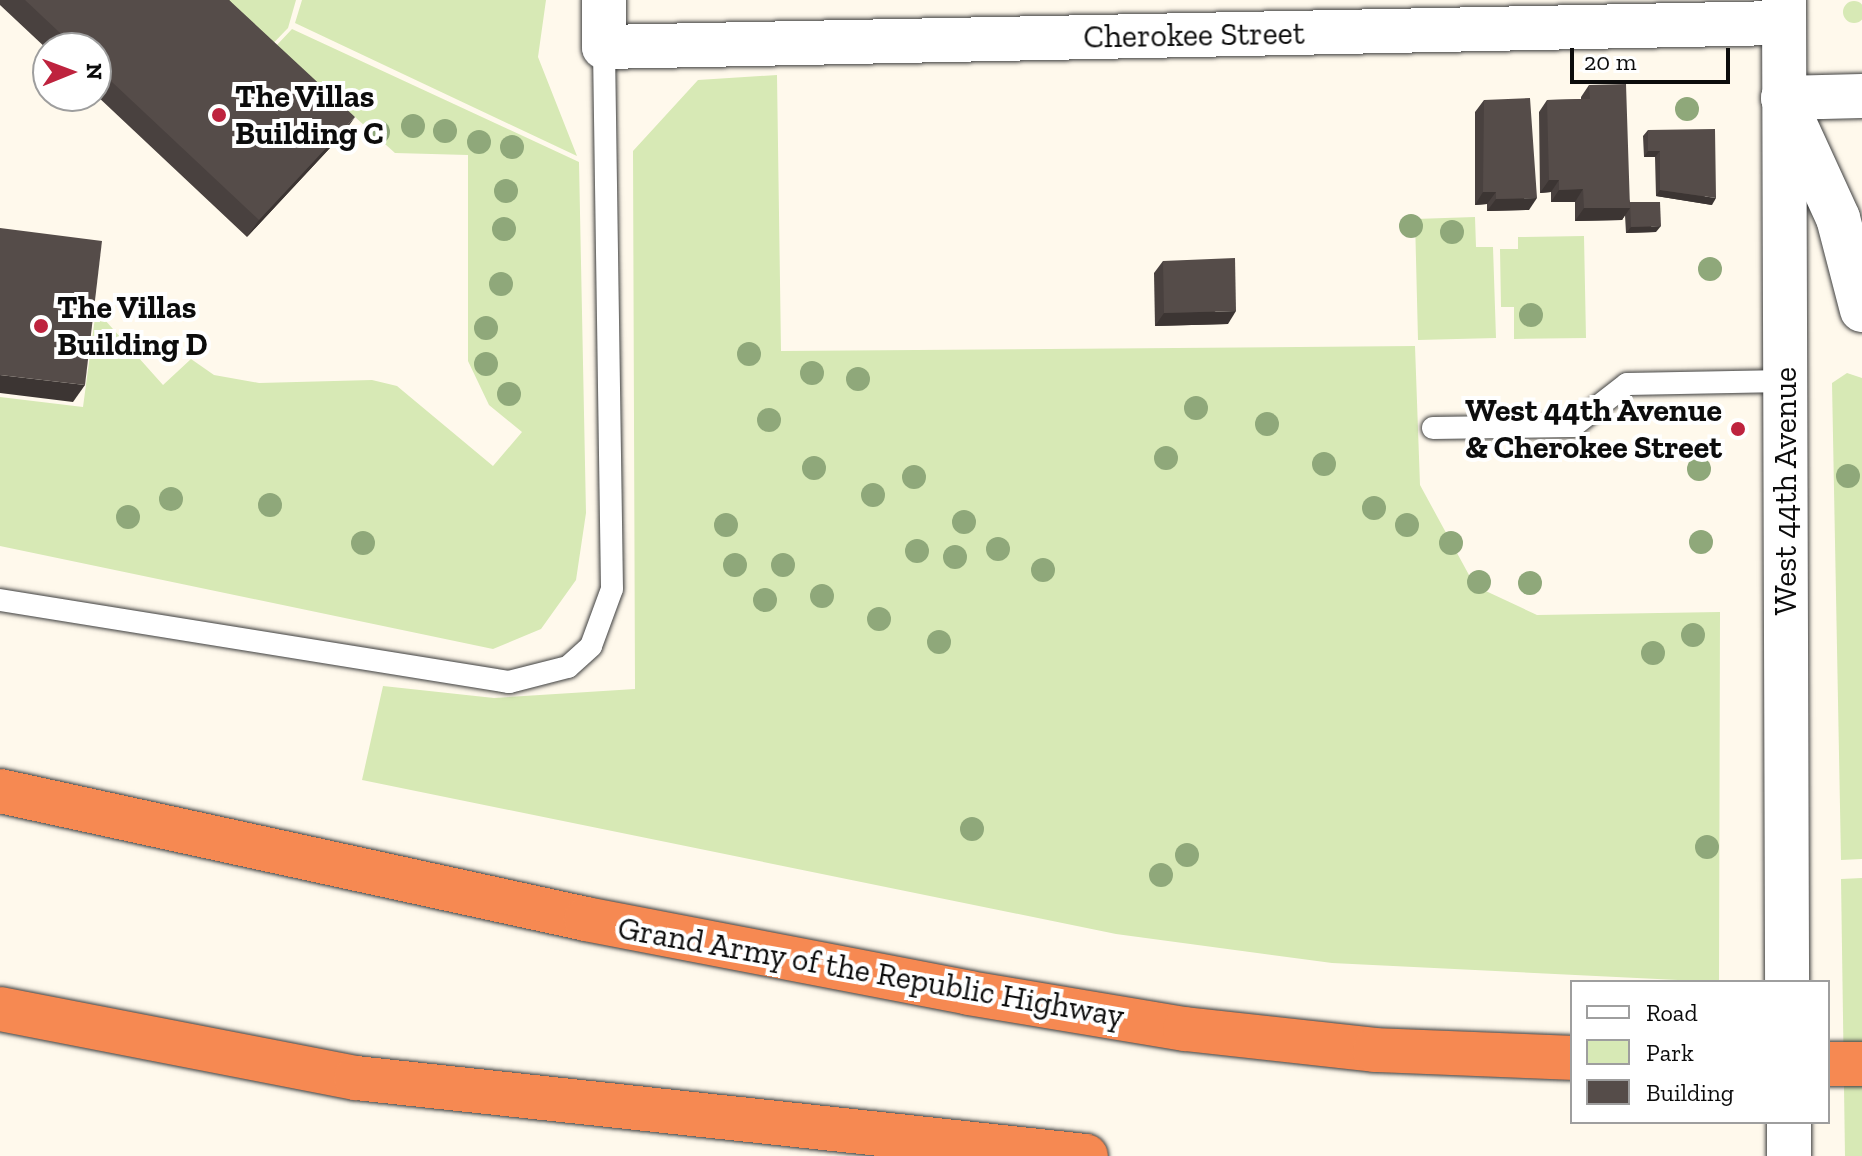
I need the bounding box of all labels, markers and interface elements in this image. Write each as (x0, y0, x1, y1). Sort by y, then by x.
street label: Cherokee Street (1083, 14, 1305, 56)
north arrow (32, 32, 112, 112)
scale bar (1574, 32, 1734, 82)
text: 20 m (1584, 47, 1636, 76)
text: N (81, 63, 108, 80)
place label: The Villas Building C (235, 78, 384, 153)
marker: The Villas Building C (210, 106, 228, 124)
place label: The Villas Building D (57, 289, 208, 364)
marker: The Villas Building D (32, 317, 50, 335)
street label: West 44th Avenue (1766, 366, 1804, 616)
place label: West 44th Avenue & Cherokee Street (1464, 392, 1722, 467)
marker: West 44th Avenue & Cherokee Street (1729, 420, 1747, 438)
street label: Grand Army of the Republic Highway (614, 908, 1128, 1036)
legend (1570, 980, 1830, 1124)
text: Road (1646, 998, 1698, 1027)
text: Park (1646, 1038, 1694, 1067)
text: Building (1646, 1078, 1734, 1107)

